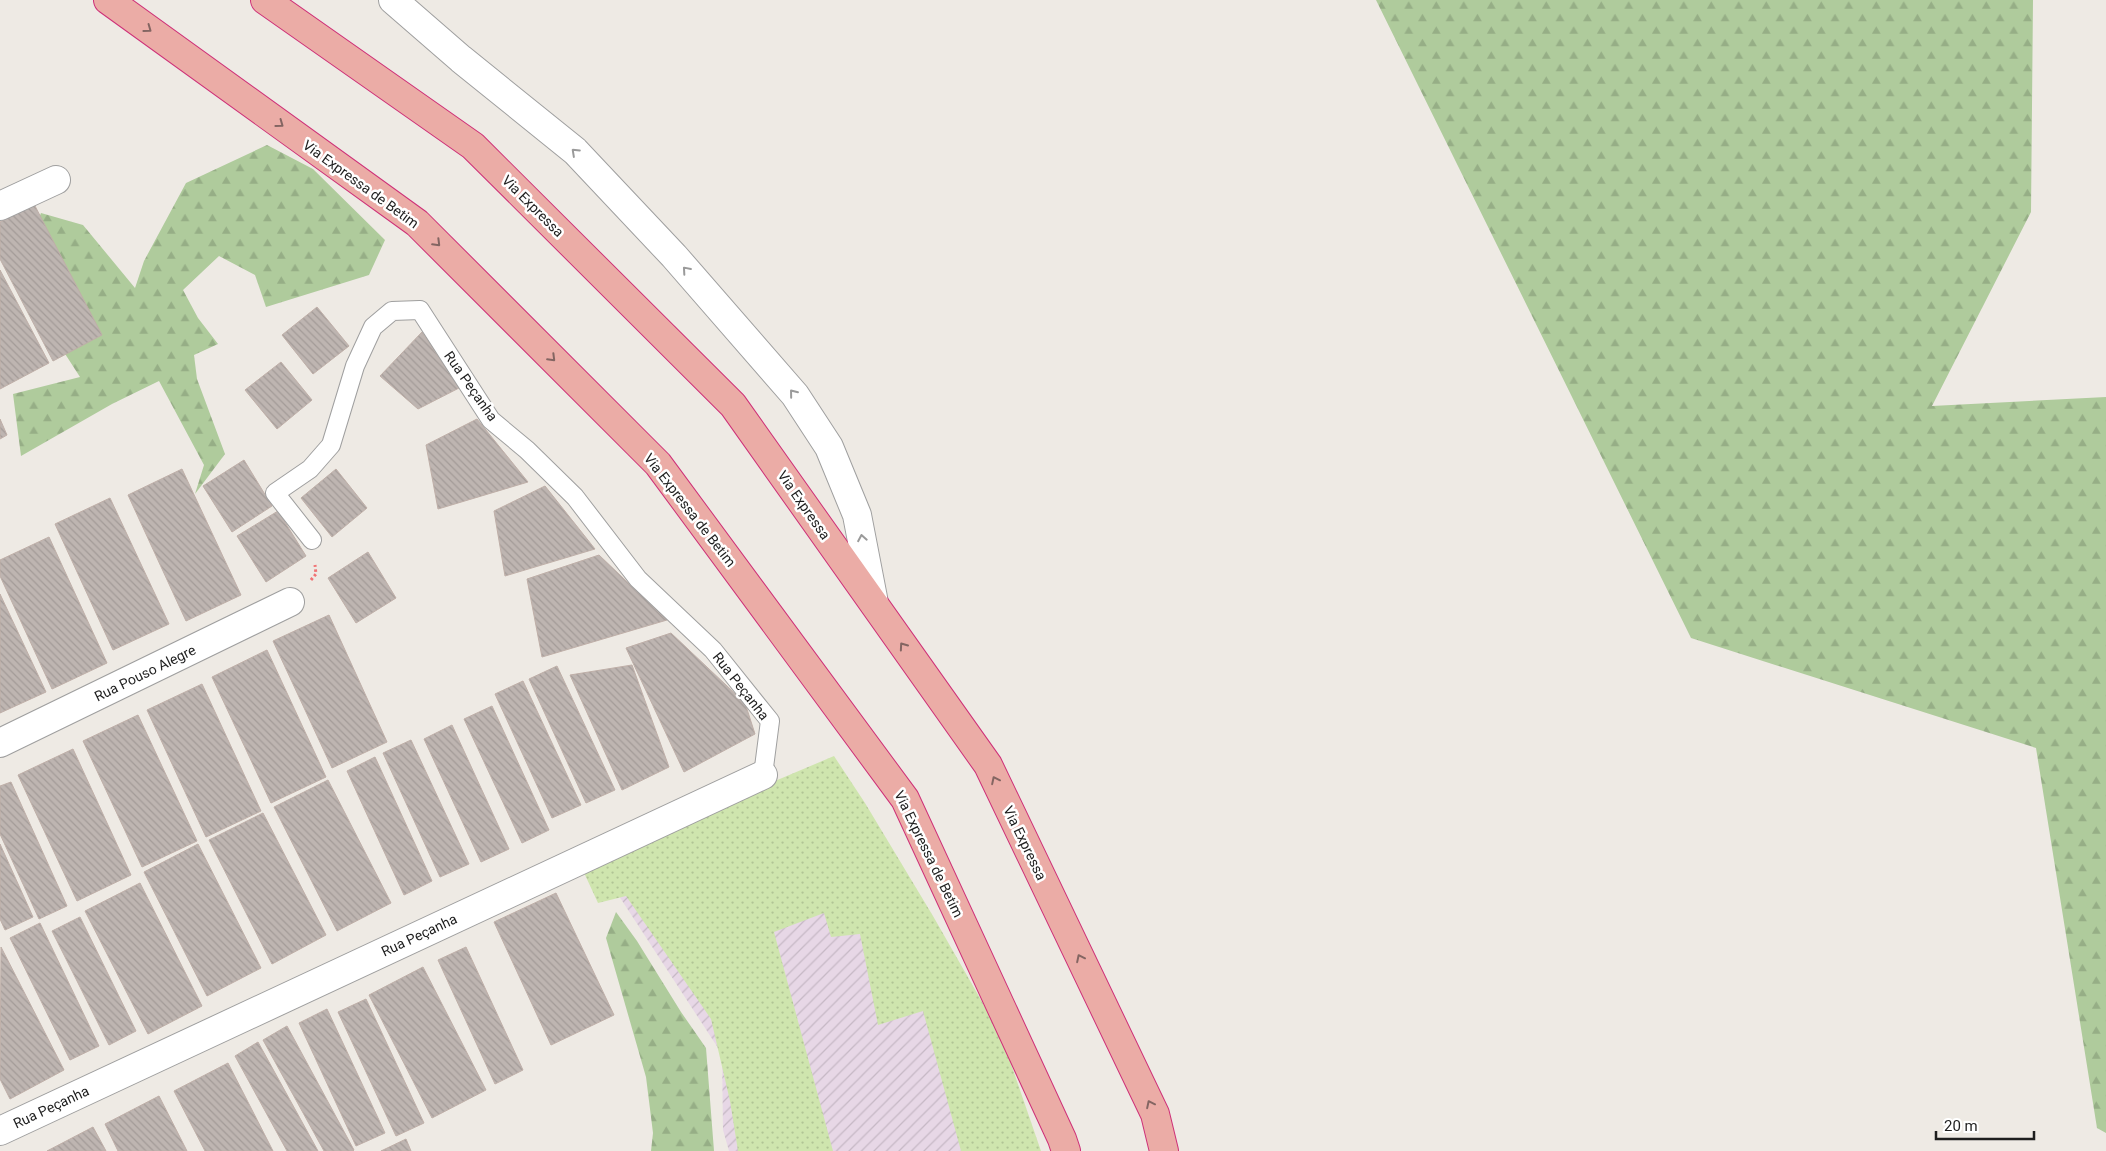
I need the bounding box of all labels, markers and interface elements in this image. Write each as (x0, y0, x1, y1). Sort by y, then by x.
one-way arrow (142, 23, 151, 31)
one-way arrow (274, 118, 284, 127)
street label: Via Expressa de Betim (300, 137, 422, 231)
one-way arrow (572, 149, 581, 158)
street label: Via Expressa (499, 172, 567, 240)
one-way arrow (431, 237, 440, 246)
one-way arrow (683, 267, 692, 276)
street label: Rua Peçanha (441, 348, 501, 424)
one-way arrow (546, 352, 555, 361)
one-way arrow (790, 390, 798, 399)
street label: Via Expressa de Betim (641, 450, 739, 570)
street label: Via Expressa (774, 468, 834, 542)
one-way arrow (857, 534, 867, 543)
street label: Rua Pouso Alegre (92, 642, 198, 704)
one-way arrow (900, 642, 909, 651)
street label: Rua Peçanha (710, 649, 772, 723)
one-way arrow (991, 776, 1001, 785)
street label: Via Expressa de Betim (891, 788, 967, 920)
street label: Via Expressa (1000, 803, 1050, 883)
street label: Rua Peçanha (379, 911, 459, 959)
one-way arrow (1076, 954, 1086, 963)
street label: Rua Peçanha (11, 1083, 91, 1131)
one-way arrow (1147, 1101, 1157, 1110)
scale bar (1936, 1108, 2034, 1140)
text: 20 m (1944, 1117, 1978, 1135)

